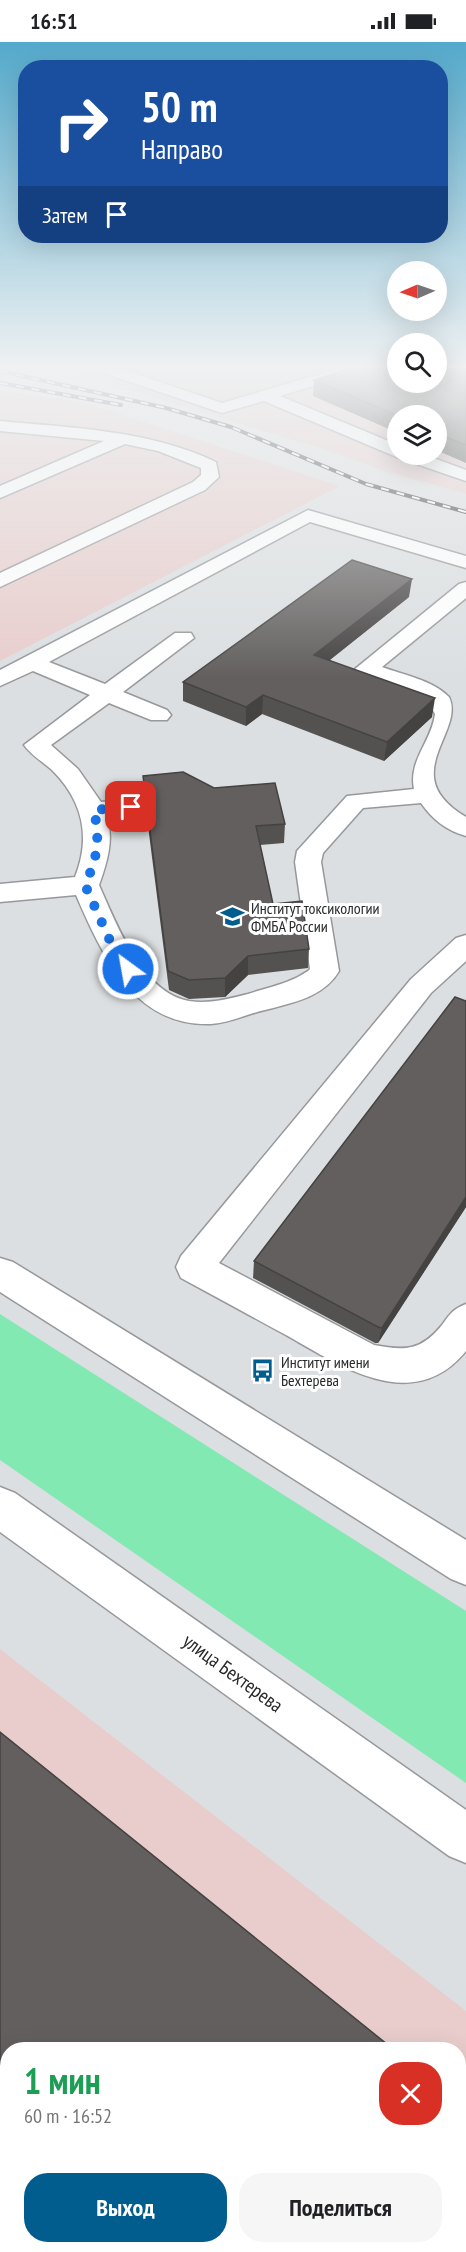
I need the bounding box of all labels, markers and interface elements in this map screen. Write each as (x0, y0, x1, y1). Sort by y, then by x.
text: 16:51 (30, 7, 78, 35)
text: 50 m (141, 79, 218, 134)
icon: right (42, 84, 120, 162)
text: Направо (141, 132, 223, 166)
icon: arrive (100, 198, 133, 231)
text: Затем (42, 201, 88, 229)
north arrow (387, 261, 447, 321)
map controls (387, 261, 447, 465)
button: search (387, 333, 447, 393)
button: layers (387, 405, 447, 465)
pin (105, 781, 156, 832)
icon: arrive (114, 790, 147, 823)
place label: Институт токсикологии ФМБА России (251, 898, 379, 936)
school or university icon: Институт токсикологии ФМБА России (220, 904, 246, 930)
position arrow (96, 937, 160, 1001)
place label: Институт имени Бехтерева (281, 1352, 370, 1390)
bus stop icon: Институт имени Бехтерева (250, 1358, 276, 1384)
street label: улица Бехтерева (178, 1628, 288, 1718)
text: 1 мин (24, 2057, 101, 2104)
button: close (379, 2062, 442, 2125)
text: 60 m · 16:52 (24, 2103, 112, 2129)
button: Выход (24, 2173, 227, 2242)
button: Поделиться (239, 2173, 442, 2242)

